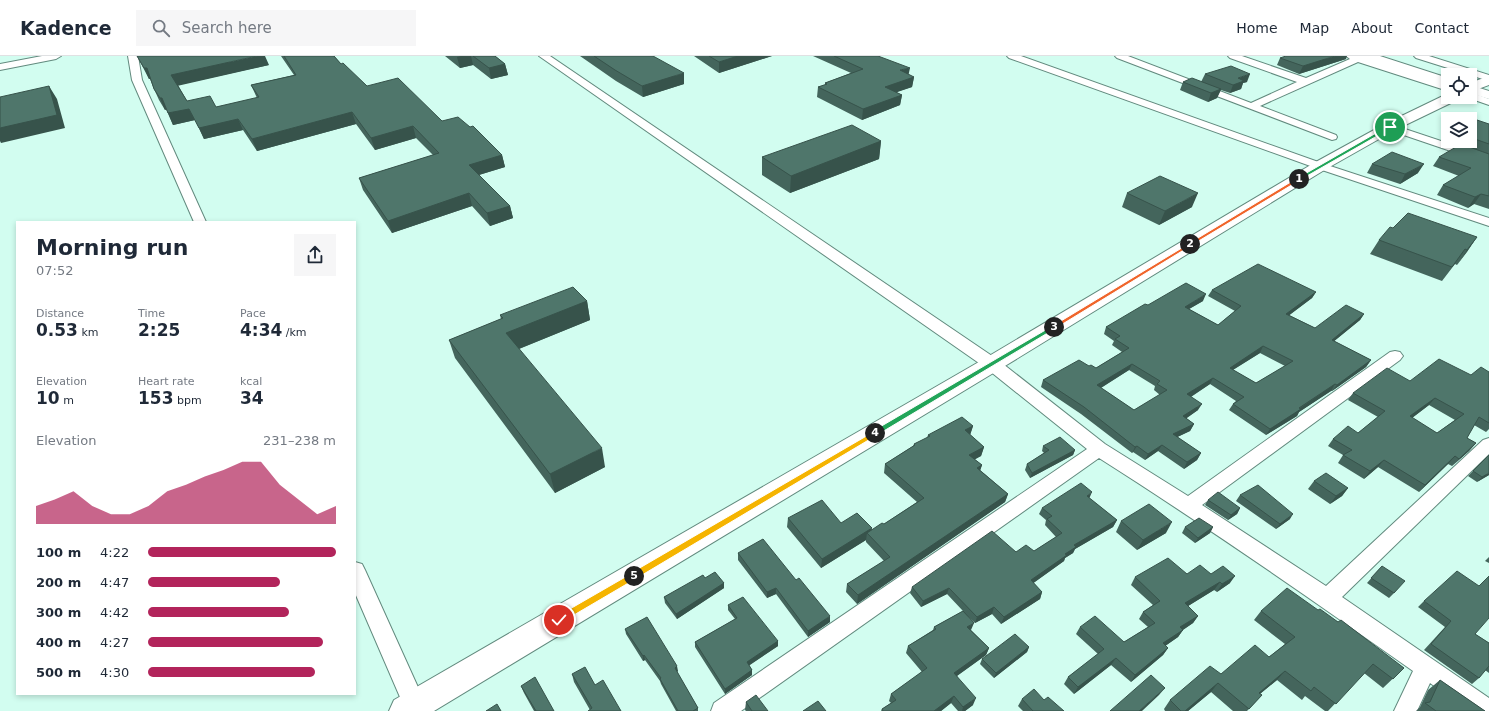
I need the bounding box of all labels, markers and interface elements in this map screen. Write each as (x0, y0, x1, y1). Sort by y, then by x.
search box (136, 10, 416, 46)
text: Kadence (20, 17, 112, 39)
icon: search (150, 17, 172, 39)
text: Search here (182, 19, 272, 37)
text: Home (1236, 20, 1278, 36)
text: Map (1300, 20, 1329, 36)
text: About (1351, 20, 1393, 36)
text: Contact (1415, 20, 1469, 36)
map controls (1441, 68, 1477, 148)
button: locate (1441, 68, 1477, 104)
pin (1373, 110, 1407, 144)
button: layers (1441, 112, 1477, 148)
icon: arrive (1379, 116, 1401, 138)
pin: 1 (1289, 169, 1309, 189)
text: 1 (1295, 172, 1303, 185)
button: share (294, 234, 336, 276)
pin: 2 (1180, 234, 1200, 254)
text: Morning run (36, 235, 188, 260)
text: 2 (1186, 237, 1194, 250)
text: 07:52 (36, 263, 73, 278)
text: Distance (36, 307, 84, 320)
text: Time (138, 307, 165, 320)
text: Pace (240, 307, 266, 320)
pin: 3 (1044, 317, 1064, 337)
text: 0.53 (36, 320, 78, 340)
text: 2:25 (138, 320, 180, 340)
text: 4:34 (240, 320, 282, 340)
text: 3 (1050, 320, 1058, 333)
text: km (78, 326, 99, 339)
text: /km (282, 326, 307, 339)
text: Elevation (36, 375, 87, 388)
text: Heart rate (138, 375, 194, 388)
text: kcal (240, 375, 262, 388)
text: 10 (36, 388, 60, 408)
text: 153 (138, 388, 174, 408)
text: 34 (240, 388, 264, 408)
text: m (60, 394, 74, 407)
text: bpm (174, 394, 202, 407)
pin: 4 (865, 423, 885, 443)
text: 4 (871, 426, 879, 439)
text: Elevation (36, 433, 96, 448)
text: 231–238 m (263, 433, 336, 448)
text: 100 m (36, 545, 81, 560)
text: 4:22 (100, 545, 129, 560)
pin: 5 (624, 566, 644, 586)
text: 5 (630, 569, 638, 582)
text: 200 m (36, 575, 81, 590)
text: 4:47 (100, 575, 129, 590)
pin (542, 603, 576, 637)
text: 300 m (36, 605, 81, 620)
text: 4:42 (100, 605, 129, 620)
icon: check (548, 609, 570, 631)
text: 400 m (36, 635, 81, 650)
text: 4:27 (100, 635, 129, 650)
text: 500 m (36, 665, 81, 680)
text: 4:30 (100, 665, 129, 680)

